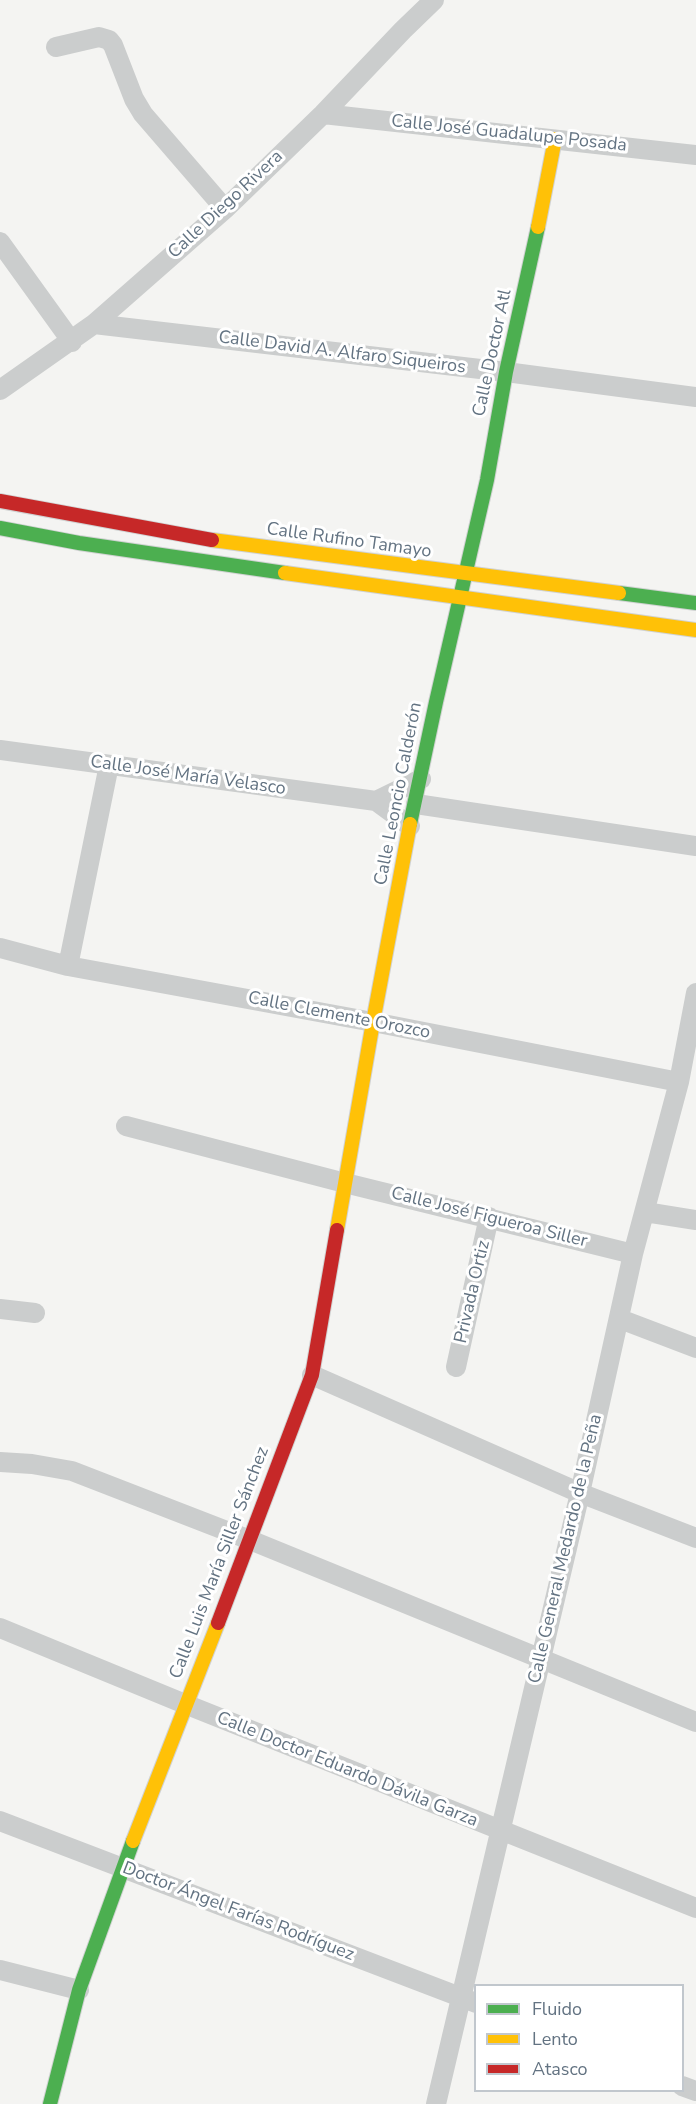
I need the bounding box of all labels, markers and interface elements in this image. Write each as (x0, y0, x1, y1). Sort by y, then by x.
street label: Calle José Guadalupe Posada (390, 111, 628, 157)
street label: Calle Diego Rivera (164, 146, 288, 264)
street label: Calle Doctor Atl (469, 287, 517, 419)
street label: Calle David A. Alfaro Siqueiros (217, 327, 467, 379)
street label: Calle Rufino Tamayo (265, 519, 433, 563)
street label: Calle Leoncio Calderón (371, 701, 427, 887)
street label: Calle José María Velasco (89, 752, 287, 800)
street label: Calle Clemente Orozco (246, 988, 432, 1044)
street label: Calle José Figueroa Siller (389, 1183, 589, 1253)
street label: Privada Ortiz (451, 1239, 495, 1345)
street label: Calle General Medardo de la Peña (525, 1412, 607, 1686)
street label: Calle Luis María Siller Sánchez (166, 1444, 274, 1682)
street label: Calle Doctor Eduardo Dávila Garza (213, 1708, 481, 1832)
street label: Doctor Ángel Farías Rodríguez (119, 1858, 357, 1966)
legend (474, 1984, 684, 2092)
text: Fluido (532, 1997, 582, 2021)
text: Lento (532, 2027, 578, 2051)
text: Atasco (532, 2057, 588, 2081)

